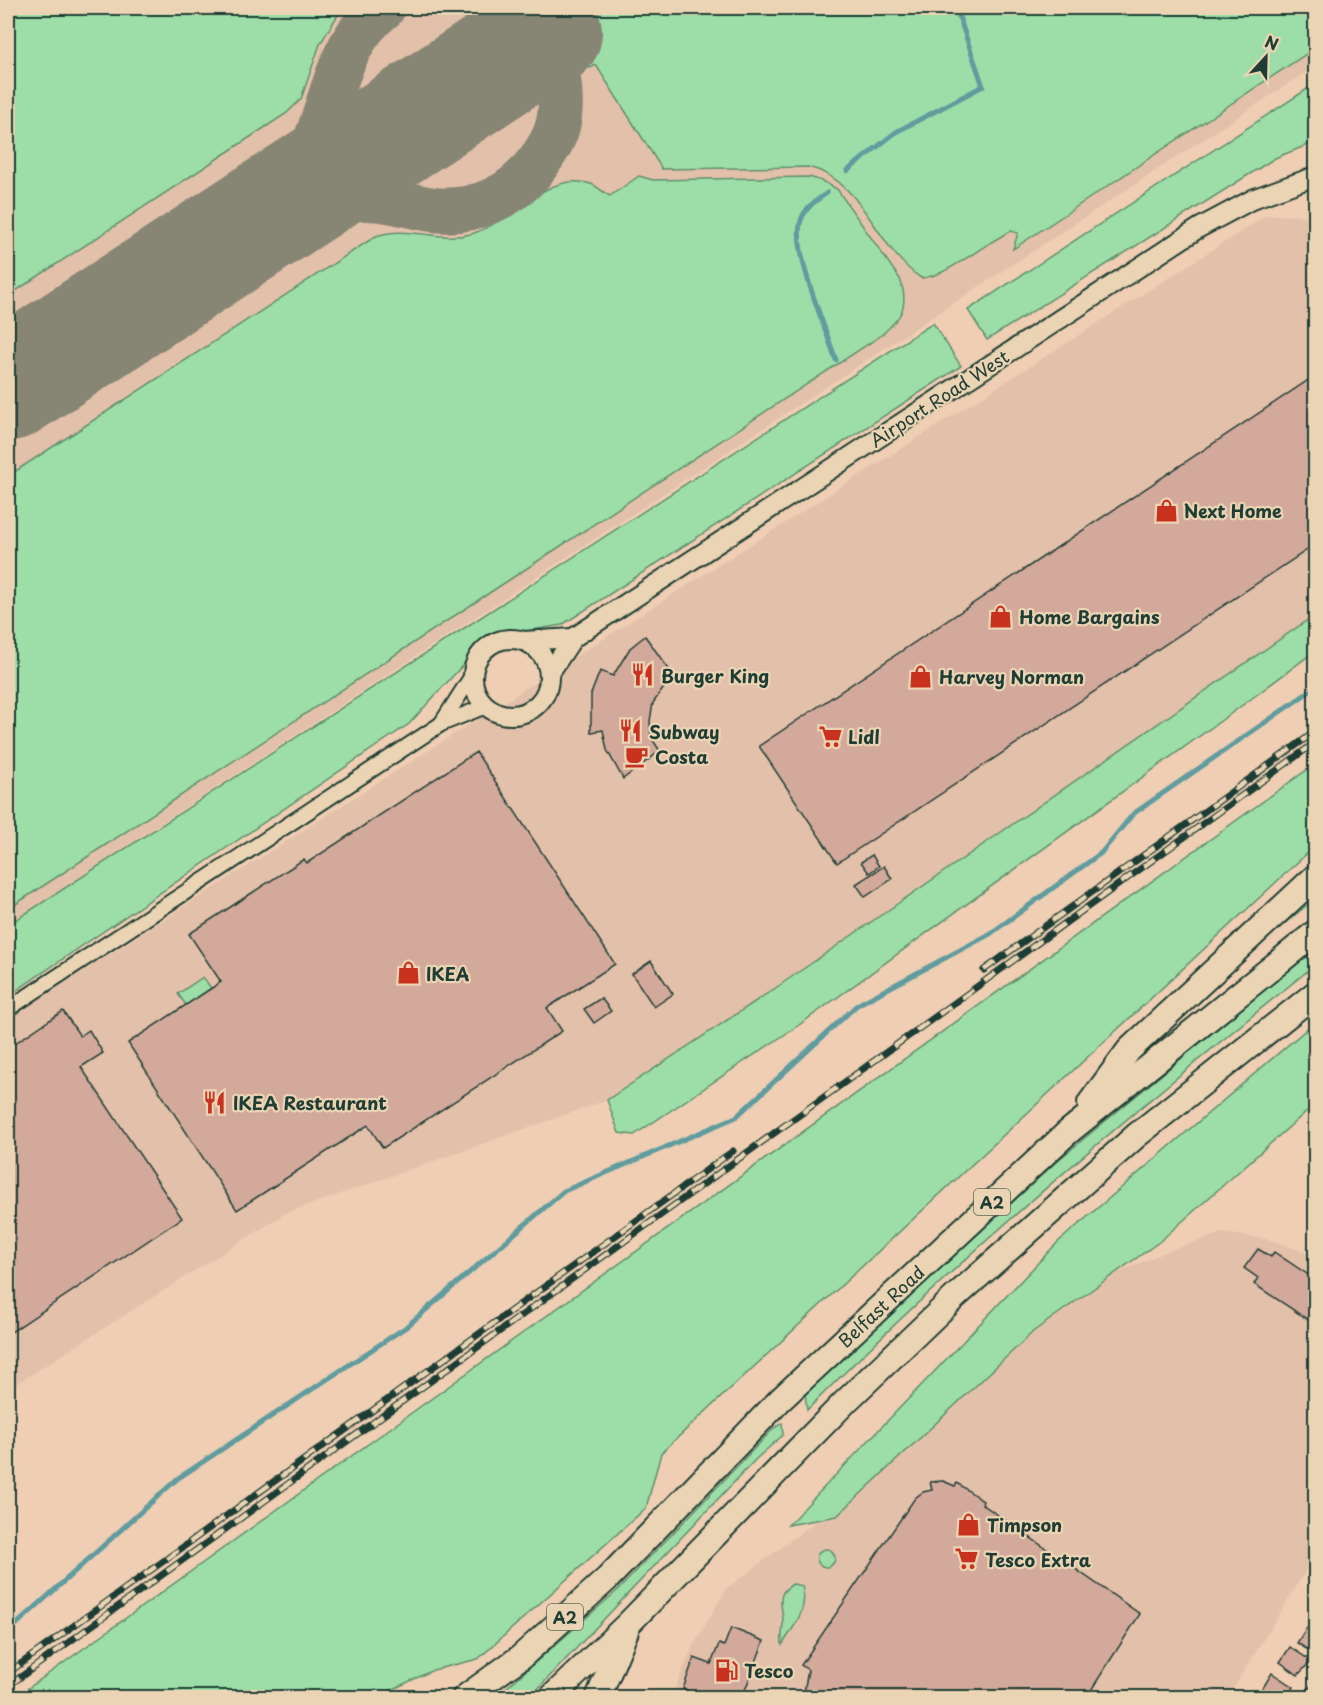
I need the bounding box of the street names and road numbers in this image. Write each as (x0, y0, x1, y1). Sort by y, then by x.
street label: Airport Road West (864, 343, 1014, 453)
road number: A2 (974, 1189, 1010, 1215)
street label: Belfast Road (832, 1259, 930, 1353)
road number: A2 (547, 1604, 583, 1630)

